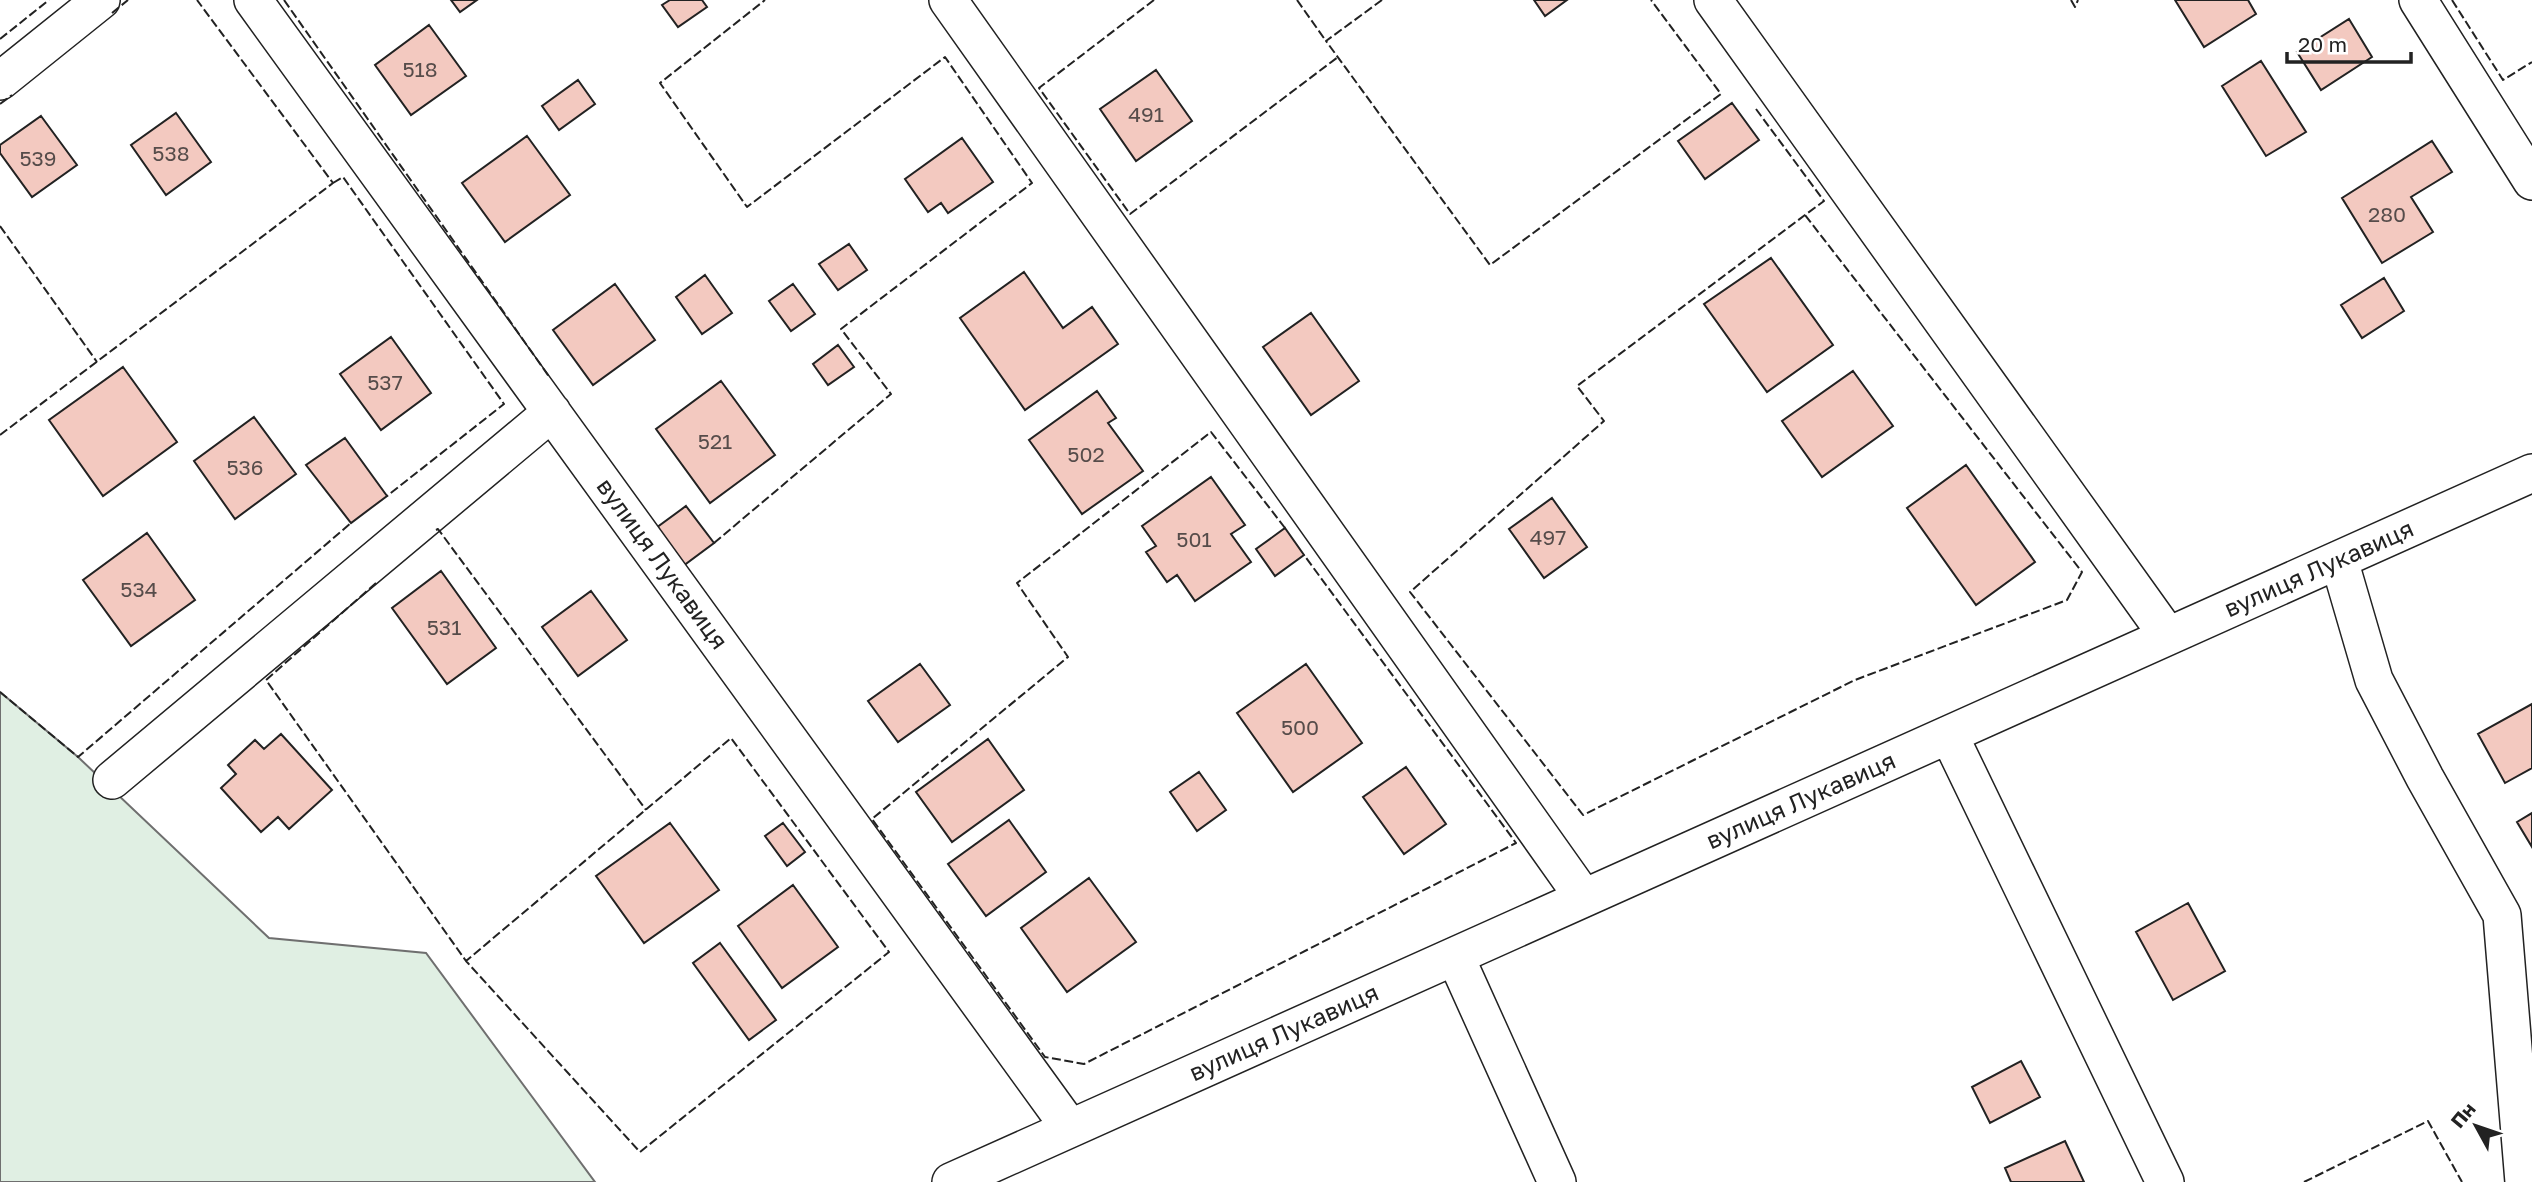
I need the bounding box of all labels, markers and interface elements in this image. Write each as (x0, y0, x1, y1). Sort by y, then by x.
scale bar (2287, 21, 2411, 65)
text: 20 m (2298, 31, 2347, 57)
house number: 518 (402, 56, 438, 82)
house number: 491 (1128, 101, 1164, 127)
house number: 538 (152, 140, 190, 166)
house number: 539 (19, 145, 57, 171)
house number: 280 (2368, 201, 2406, 227)
house number: 537 (367, 369, 403, 395)
house number: 521 (698, 428, 732, 454)
house number: 502 (1067, 441, 1105, 467)
house number: 536 (226, 454, 264, 480)
street label: вулиця Лукавиця (591, 472, 735, 654)
street label: вулиця Лукавиця (2219, 513, 2418, 622)
house number: 497 (1530, 524, 1566, 550)
house number: 501 (1176, 526, 1212, 552)
house number: 534 (120, 576, 158, 602)
house number: 531 (427, 614, 461, 640)
house number: 500 (1281, 714, 1319, 740)
street label: вулиця Лукавиця (1701, 745, 1900, 854)
street label: вулиця Лукавиця (1184, 977, 1383, 1086)
north arrow (2441, 1091, 2511, 1161)
text: Пн (2445, 1097, 2480, 1132)

